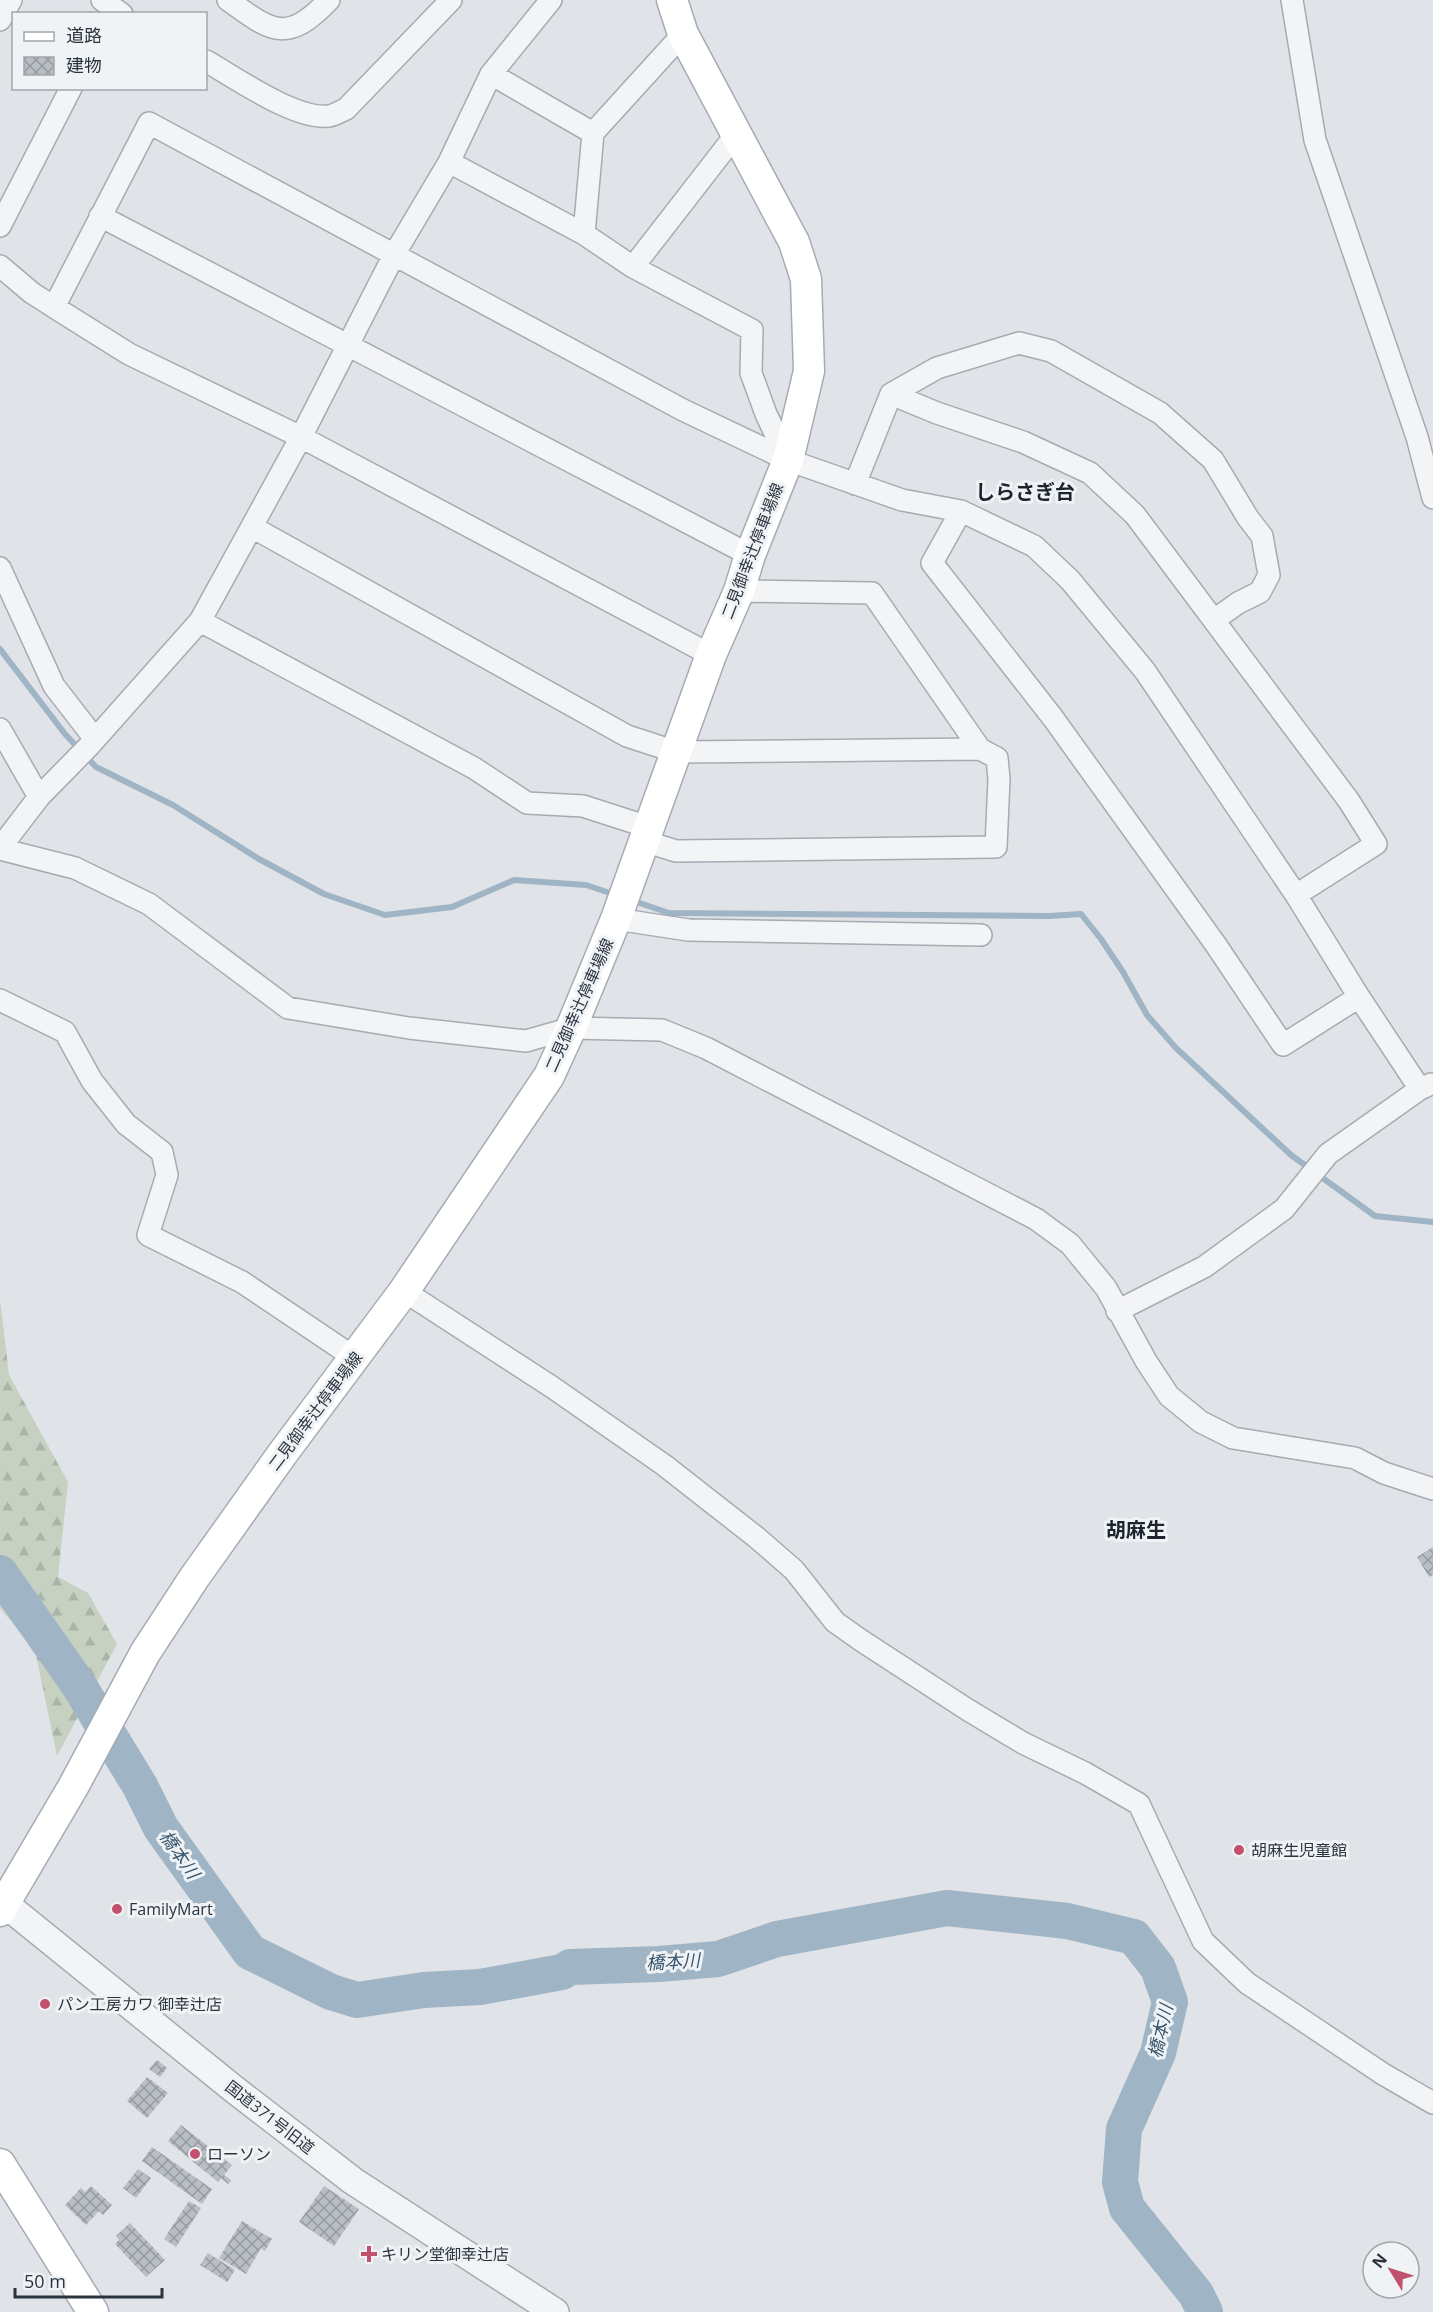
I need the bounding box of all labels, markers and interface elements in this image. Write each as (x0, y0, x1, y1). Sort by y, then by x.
legend (12, 12, 207, 90)
text: 道路 (66, 23, 102, 47)
text: 建物 (66, 53, 102, 77)
district label: しらさぎ台 (975, 478, 1075, 505)
street label: 二見御幸辻停車場線 (716, 480, 788, 622)
street label: 二見御幸辻停車場線 (540, 935, 618, 1075)
street label: 二見御幸辻停車場線 (263, 1347, 367, 1475)
district label: 胡麻生 (1106, 1516, 1166, 1543)
water label: 橋本川 (155, 1825, 206, 1885)
place label: 胡麻生児童館 (1251, 1839, 1347, 1861)
marker: 胡麻生児童館 (1232, 1843, 1246, 1857)
place label: FamilyMart (129, 1898, 213, 1920)
marker: FamilyMart (110, 1902, 124, 1916)
water label: 橋本川 (645, 1947, 703, 1974)
place label: パン工房カワ 御幸辻店 (57, 1993, 222, 2015)
marker: パン工房カワ 御幸辻店 (38, 1997, 52, 2011)
water label: 橋本川 (1142, 2000, 1178, 2060)
street label: 国道371号旧道 (221, 2075, 319, 2159)
place label: ローソン (207, 2143, 271, 2165)
marker: ローソン (188, 2147, 202, 2161)
north arrow (1361, 2240, 1421, 2300)
place label: キリン堂御幸辻店 (381, 2243, 509, 2265)
marker: キリン堂御幸辻店 (362, 2247, 376, 2261)
text: N (1367, 2249, 1392, 2273)
scale bar (15, 2261, 162, 2299)
text: 50 m (24, 2269, 66, 2293)

